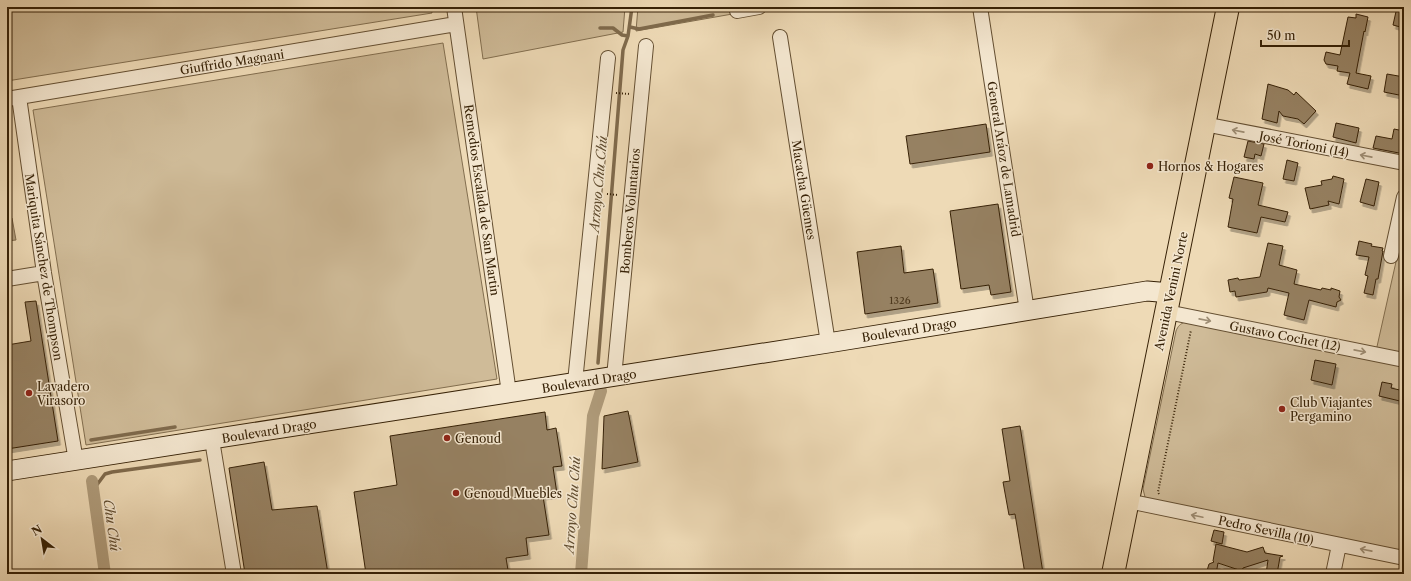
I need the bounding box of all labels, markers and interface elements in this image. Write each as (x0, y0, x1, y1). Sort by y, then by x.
scale bar (1261, 22, 1349, 48)
text: 50 m (1267, 28, 1296, 43)
street label: Giuffrido Magnani (179, 46, 285, 78)
street label: General Aráoz de Lamadrid (984, 80, 1024, 239)
street label: Remedios Escalada de San Martin (461, 103, 503, 297)
one-way arrow (1232, 126, 1245, 134)
street label: José Torioni (14) (1256, 128, 1351, 160)
water label: Arroyo Chu Chú (586, 135, 610, 235)
street label: Macacha Güemes (789, 139, 819, 241)
street label: Bomberos Voluntarios (617, 147, 643, 275)
one-way arrow (1360, 151, 1373, 159)
place label: Hornos & Hogares (1158, 159, 1263, 174)
marker: Hornos & Hogares (1145, 161, 1155, 171)
street label: Mariquita Sánchez de Thompson (22, 172, 66, 362)
street label: Avenida Venini Norte (1151, 230, 1191, 353)
house number: 1326 (889, 294, 911, 307)
street label: Boulevard Drago (861, 315, 957, 345)
one-way arrow (1198, 316, 1211, 324)
street label: Gustavo Cochet (12) (1228, 318, 1342, 354)
one-way arrow (1353, 348, 1366, 356)
street label: Boulevard Drago (541, 366, 637, 396)
place label: Lavadero Virasoro (36, 379, 90, 408)
marker: Lavadero Virasoro (24, 388, 34, 398)
place label: Club Viajantes Pergamino (1290, 395, 1372, 424)
marker: Club Viajantes Pergamino (1277, 404, 1287, 414)
street label: Boulevard Drago (221, 416, 317, 446)
place label: Genoud (455, 431, 502, 446)
marker: Genoud (442, 433, 452, 443)
water label: Arroyo Chu Chú (561, 456, 583, 556)
place label: Genoud Muebles (464, 486, 562, 501)
marker: Genoud Muebles (451, 488, 461, 498)
water label: Chu Chú (100, 498, 124, 552)
one-way arrow (1191, 511, 1204, 519)
street label: Pedro Sevilla (10) (1217, 513, 1315, 548)
north arrow (22, 519, 62, 559)
text: N (29, 522, 45, 539)
one-way arrow (1360, 546, 1373, 554)

